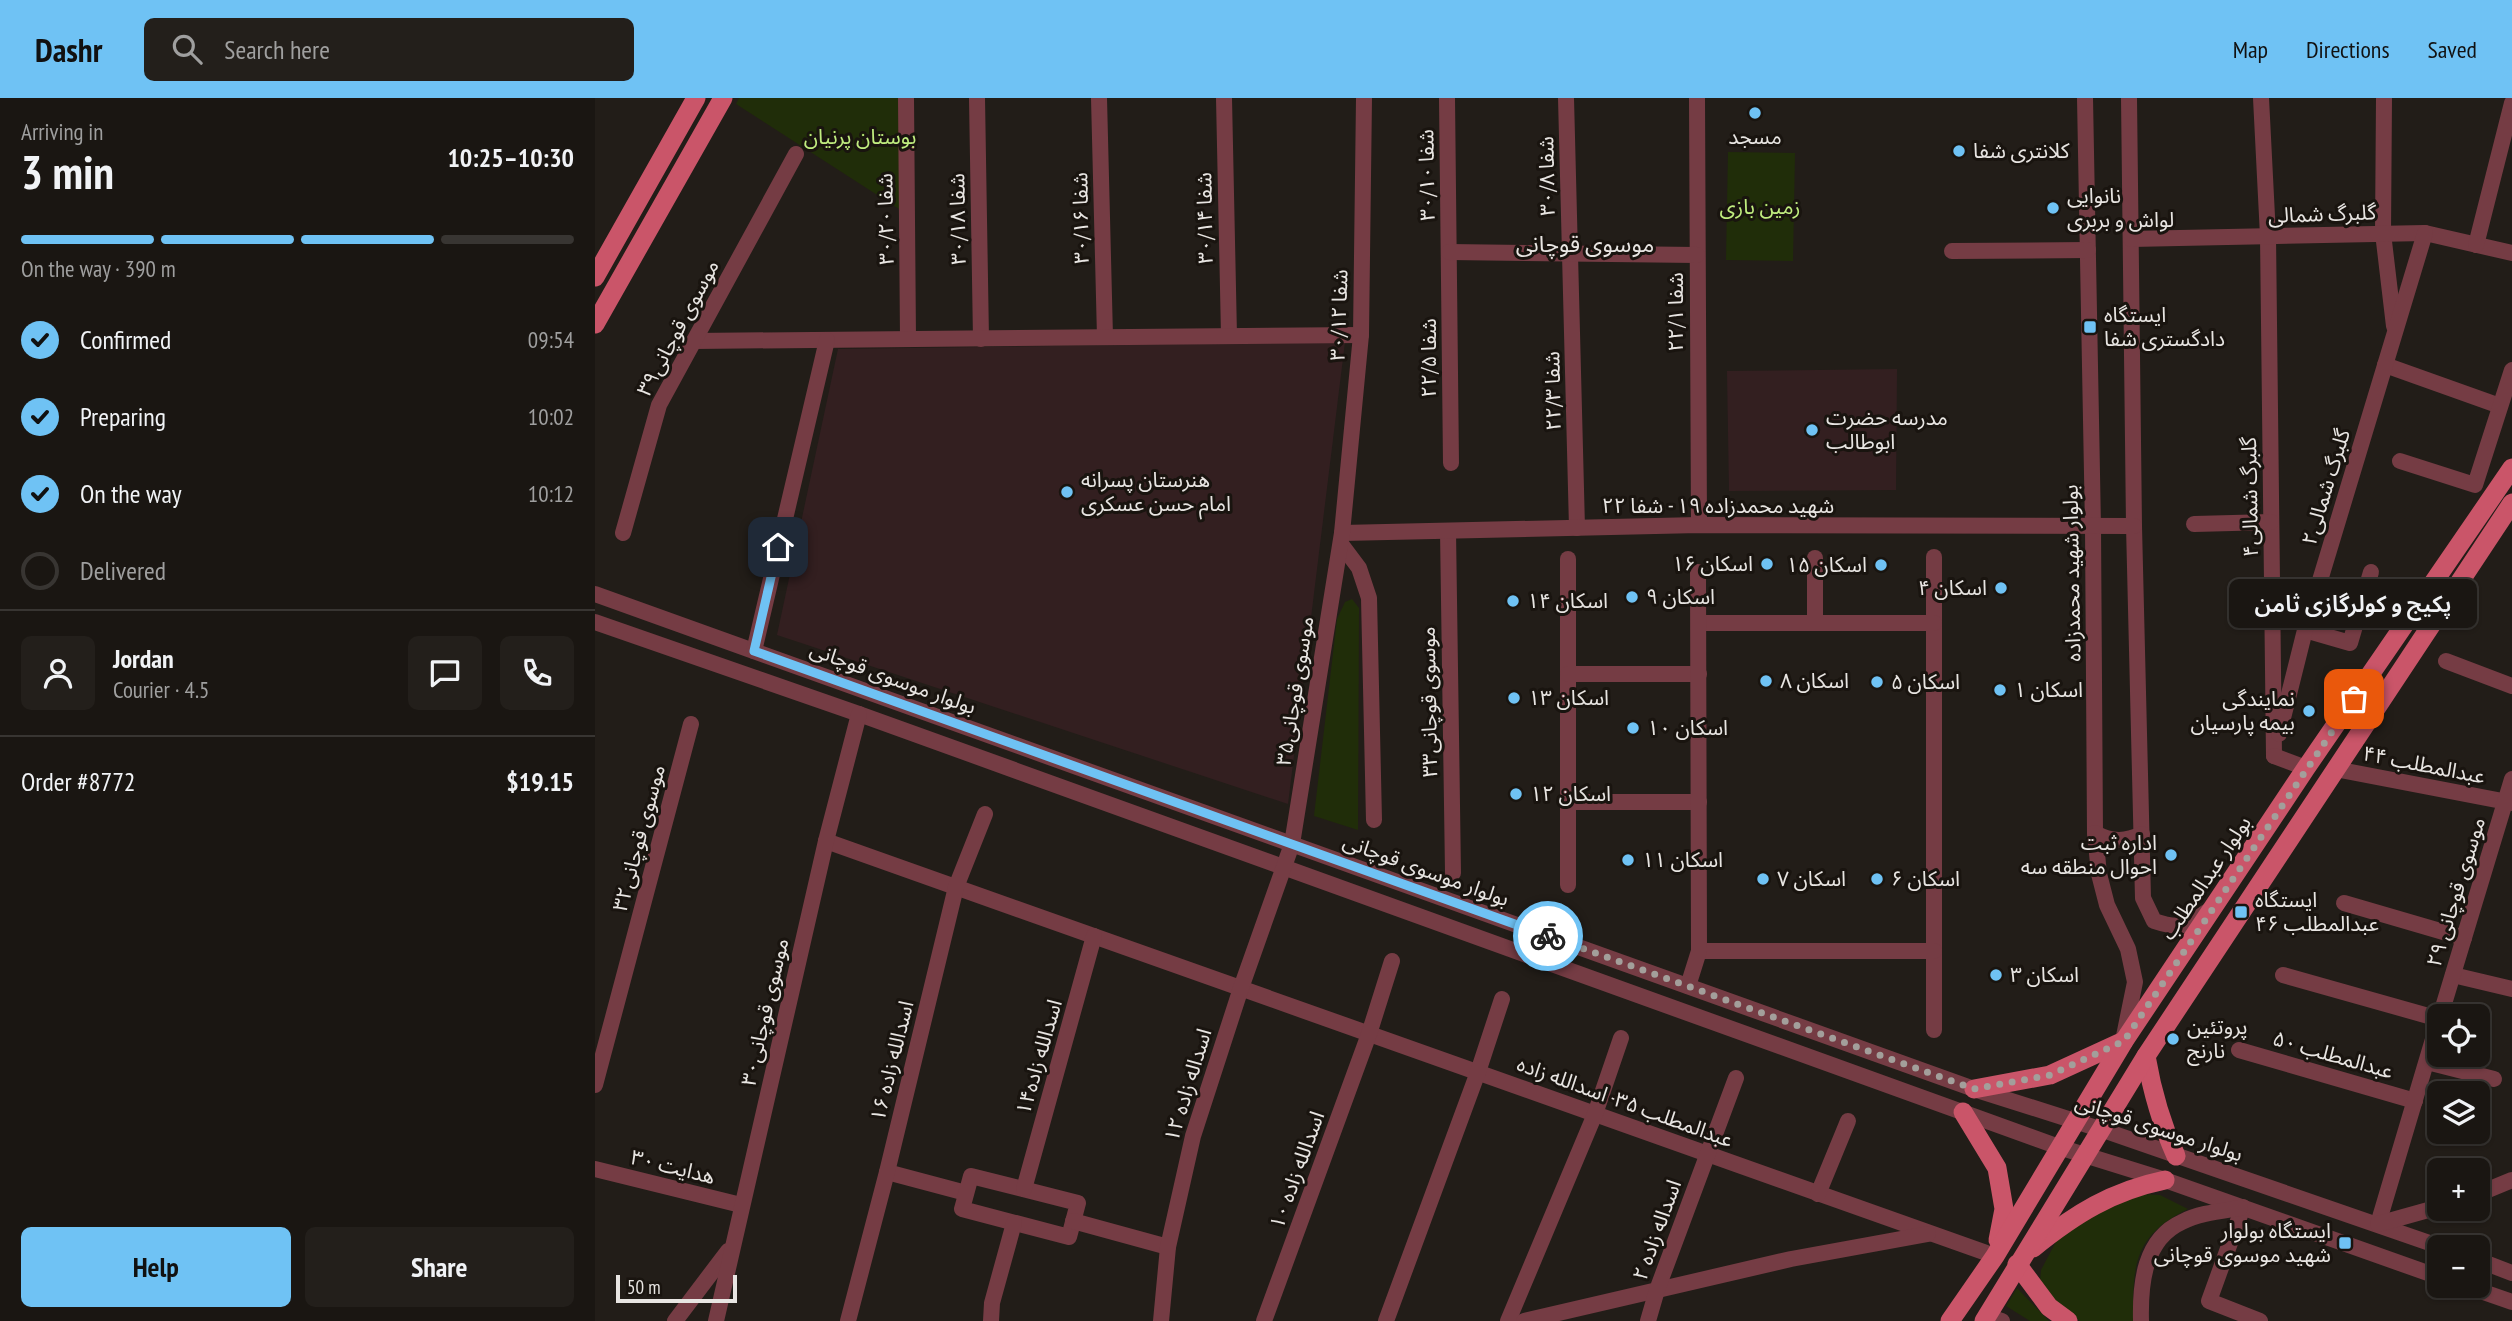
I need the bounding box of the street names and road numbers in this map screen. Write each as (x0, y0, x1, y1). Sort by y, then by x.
street label: شفا ۳۰/۱۰ (1412, 129, 1441, 221)
street label: شفا ۳۰/۸ (1532, 136, 1561, 216)
street label: شفا ۳۰/۱۶ (1066, 172, 1095, 264)
street label: شفا ۳۰/۱۴ (1190, 172, 1219, 264)
street label: شفا ۳۰/۲۰ (871, 173, 900, 265)
street label: شفا ۳۰/۱۸ (943, 173, 972, 265)
street label: گلبرگ شمالی (2267, 198, 2377, 229)
street label: موسوی قوچانی۳۹ (630, 255, 725, 401)
street label: شفا ۳۰/۱۲ (1323, 269, 1354, 361)
street label: ۲۲/۱ شفا (1662, 272, 1689, 352)
street label: شفا ۲۲/۵ (1415, 318, 1442, 398)
street label: شفا ۲۲/۳ (1538, 351, 1567, 431)
street label: گلبرگ شمالی۲ (2295, 425, 2356, 548)
street label: گلبرگ شمالی۴ (2235, 436, 2264, 557)
street label: بولوار شهید محمدزاده (2056, 484, 2087, 662)
street label: شهید محمدزاده ۱۹ - شفا ۲۲ (1602, 492, 1834, 519)
street label: موسوی قوچانی۳۵ (1269, 614, 1320, 767)
street label: موسوی قوچانی۳۳ (1414, 626, 1443, 778)
street label: بولوار موسوی قوچانی (806, 635, 980, 720)
street label: عبدالمطلب ۴۴ (2361, 739, 2488, 790)
street label: موسوی قوچانی۳۲ (606, 762, 671, 914)
street label: بولوار عبدالمطلب (2154, 811, 2257, 945)
street label: موسوی قوچانی ۲۹ (2420, 814, 2491, 970)
street label: بولوار موسوی قوچانی (1339, 827, 1513, 912)
street label: موسوی قوچانی۳۰ (734, 935, 795, 1088)
street label: اسدالله زاده۱۴ (1009, 996, 1068, 1118)
street label: اسدالله زاده ۱۶ (864, 998, 920, 1124)
street label: عبدالمطلب ۵۰ (2270, 1024, 2397, 1085)
street label: اسداله زاده ۱۲ (1158, 1025, 1218, 1145)
street label: عبدالمطلب ۳۵- اسدالله زاده (1513, 1050, 1737, 1153)
street label: بولوار موسوی قوچانی (2072, 1088, 2246, 1167)
street label: اسدالله زاده ۱۰ (1263, 1107, 1330, 1232)
street label: هدایت ۳۰ (628, 1143, 718, 1190)
street label: اسداله زاده ۲ (1626, 1176, 1687, 1284)

